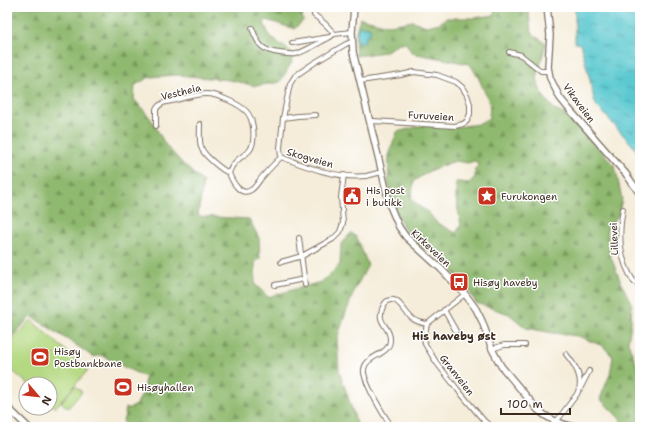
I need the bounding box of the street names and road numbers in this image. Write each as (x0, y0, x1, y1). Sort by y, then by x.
street label: Vestheia (160, 81, 203, 103)
street label: Vikaveien (560, 81, 598, 125)
street label: Furuveien (408, 108, 454, 124)
street label: Skogveien (285, 145, 335, 171)
street label: Lillevei (607, 222, 621, 256)
street label: Kirkeveien (409, 226, 453, 270)
street label: Granveien (437, 352, 477, 398)

